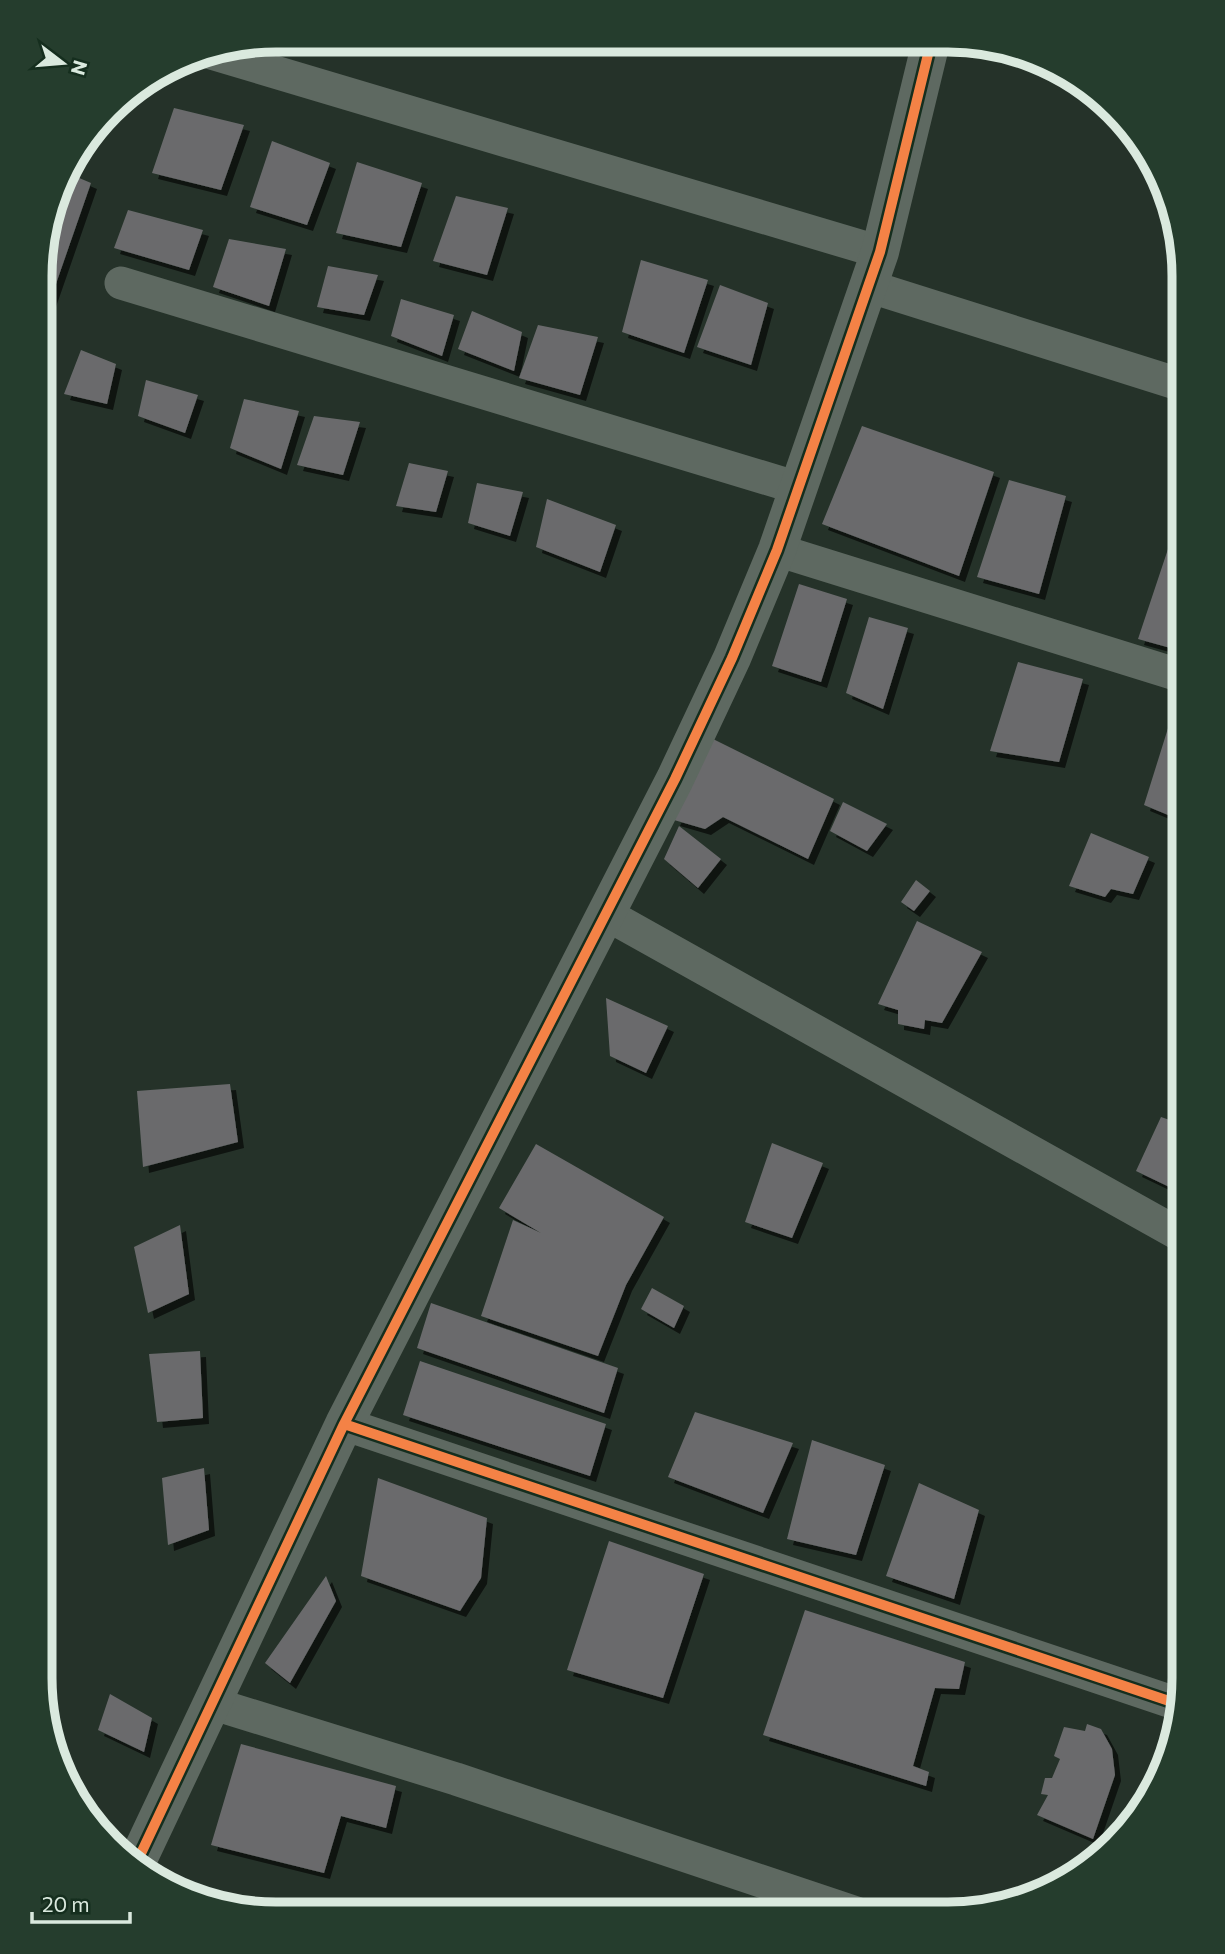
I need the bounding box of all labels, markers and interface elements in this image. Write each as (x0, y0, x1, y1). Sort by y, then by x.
north arrow (28, 28, 98, 98)
text: N (67, 58, 93, 78)
scale bar (32, 1881, 130, 1925)
text: 20 m (42, 1891, 90, 1916)

